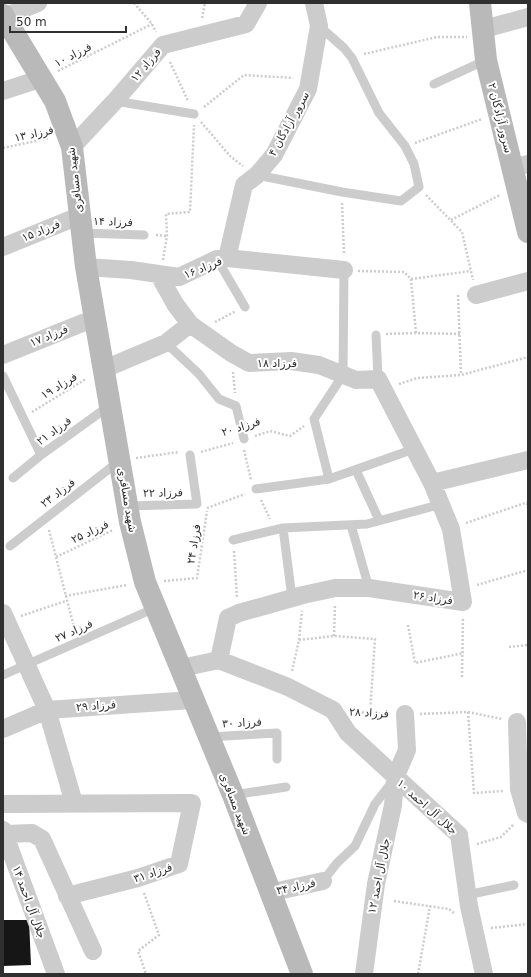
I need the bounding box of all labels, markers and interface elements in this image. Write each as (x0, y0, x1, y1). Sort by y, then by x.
scale bar (10, 8, 126, 34)
text: 50 m (16, 15, 47, 29)
street label: فرزاد ۱۰ (52, 40, 94, 70)
street label: فرزاد ۱۲ (128, 46, 164, 84)
street label: سرور آزادگان ۲ (485, 81, 516, 154)
street label: سرور آزادگان ۴ (265, 89, 312, 159)
street label: فرزاد ۱۳ (13, 123, 55, 145)
street label: شهید مسافری (65, 147, 85, 213)
street label: فرزاد ۱۴ (93, 215, 133, 229)
street label: فرزاد ۱۵ (20, 217, 62, 245)
street label: فرزاد ۱۶ (182, 254, 224, 282)
street label: فرزاد ۱۷ (28, 322, 70, 350)
street label: فرزاد ۱۸ (257, 357, 297, 370)
street label: فرزاد ۱۹ (39, 370, 79, 402)
street label: فرزاد ۲۱ (34, 414, 74, 448)
street label: فرزاد ۲۰ (220, 415, 262, 439)
street label: شهید مسافری (115, 466, 139, 534)
street label: فرزاد ۲۳ (38, 476, 78, 510)
street label: فرزاد ۲۲ (143, 486, 183, 500)
street label: فرزاد ۲۵ (69, 518, 111, 546)
street label: فرزاد ۲۴ (184, 523, 204, 565)
street label: فرزاد ۲۶ (412, 588, 454, 608)
street label: فرزاد ۲۷ (53, 617, 95, 645)
street label: فرزاد ۲۹ (76, 698, 116, 714)
street label: فرزاد ۲۸ (349, 705, 389, 721)
street label: فرزاد ۳۰ (222, 715, 262, 731)
street label: شهید مسافری (217, 771, 253, 837)
street label: جلال آل احمد ۱۰ (394, 776, 461, 837)
street label: جلال آل احمد ۱۲ (364, 837, 393, 915)
street label: فرزاد ۳۱ (132, 861, 174, 885)
street label: جلال آل احمد ۱۴ (10, 863, 49, 940)
street label: فرزاد ۳۴ (275, 876, 317, 898)

